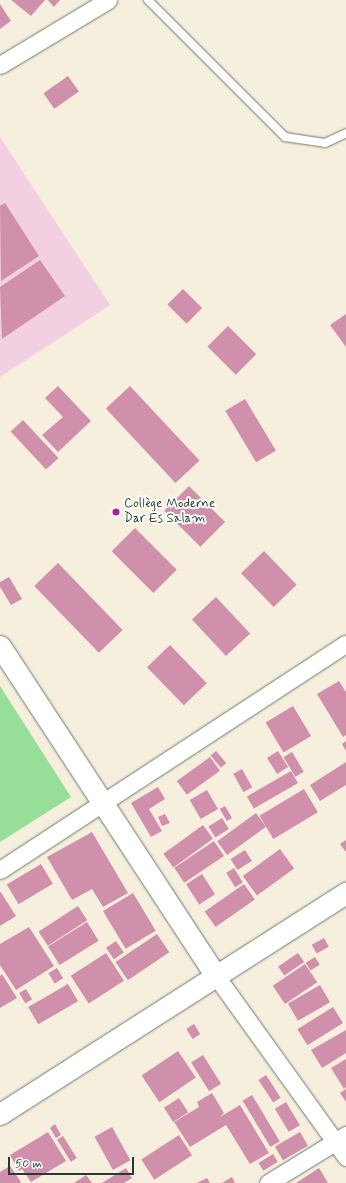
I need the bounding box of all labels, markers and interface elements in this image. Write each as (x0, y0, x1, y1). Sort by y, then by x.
place label: Collège Moderne Dar Es Salam (124, 497, 214, 528)
marker: Collège Moderne Dar Es Salam (111, 507, 121, 517)
scale bar (10, 1149, 136, 1175)
text: 50 m (15, 1156, 42, 1172)

